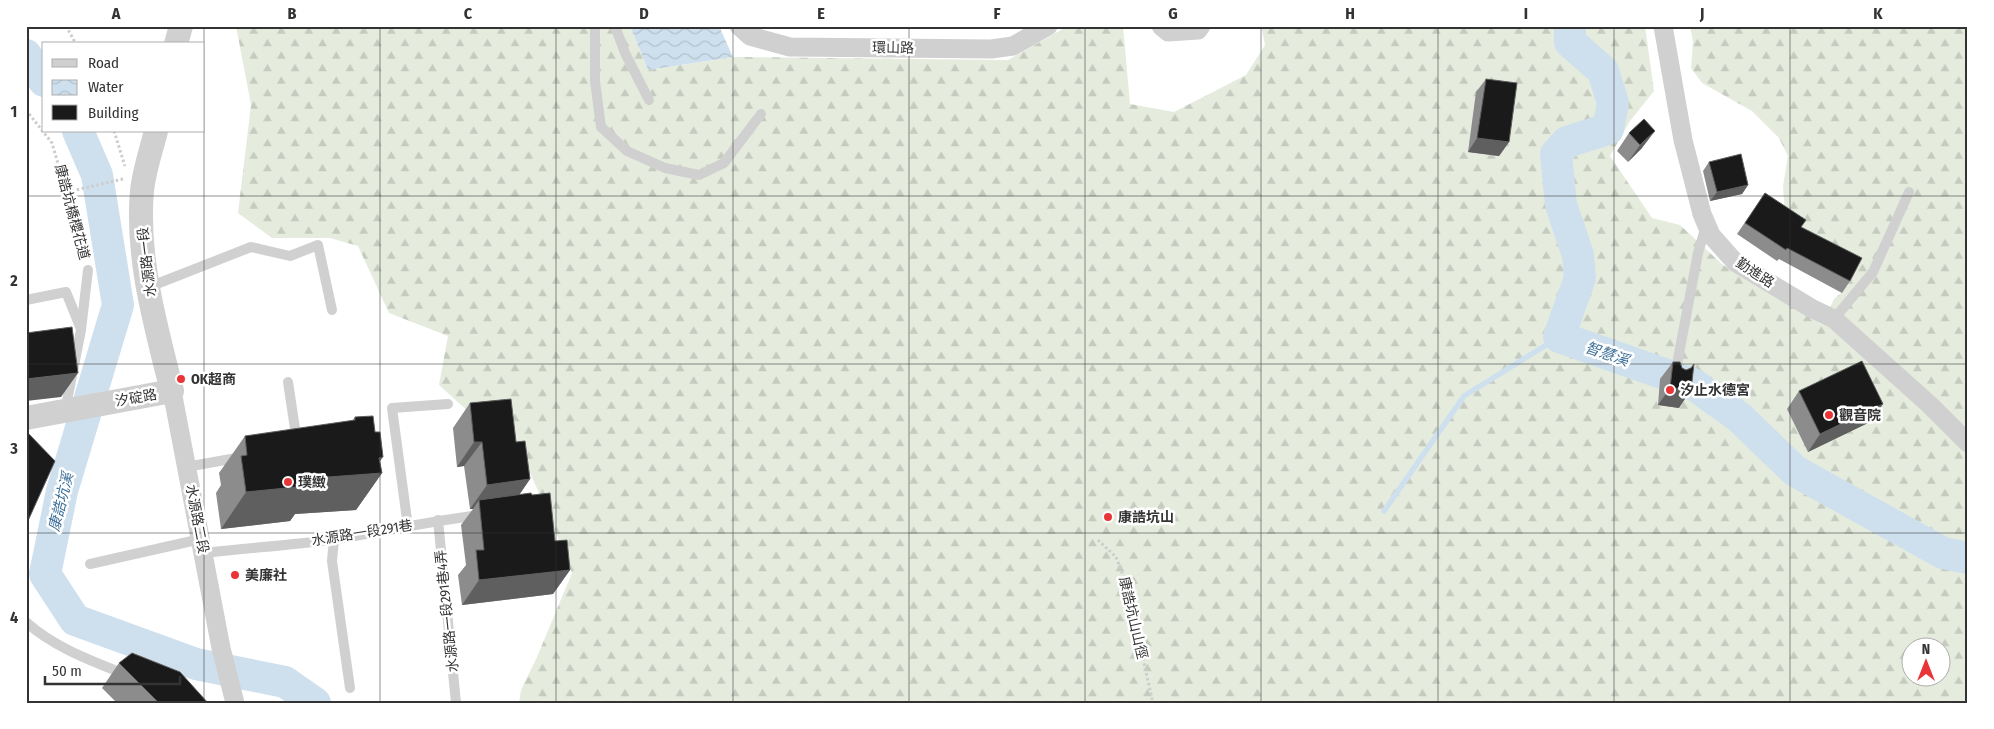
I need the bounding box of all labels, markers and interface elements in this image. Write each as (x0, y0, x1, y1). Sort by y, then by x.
text: A (111, 4, 121, 23)
text: B (288, 4, 297, 23)
text: C (464, 4, 473, 23)
text: D (639, 4, 649, 23)
text: E (817, 4, 825, 23)
text: F (993, 4, 1001, 23)
text: G (1168, 4, 1178, 23)
text: H (1345, 4, 1355, 23)
text: I (1524, 4, 1528, 23)
text: J (1699, 4, 1704, 23)
text: K (1873, 4, 1883, 23)
street label: 環山路 (872, 39, 914, 57)
legend (42, 42, 205, 132)
text: Road (88, 54, 119, 72)
text: Water (88, 78, 124, 96)
text: 1 (11, 102, 17, 121)
text: Building (88, 104, 139, 122)
street label: 康誥坑橋櫻花道 (51, 162, 93, 262)
street label: 水源路一段 (134, 226, 160, 298)
street label: 勤進路 (1733, 254, 1777, 292)
text: 2 (9, 271, 18, 290)
water label: 智慧溪 (1583, 338, 1633, 370)
place label: OK超商 (191, 371, 236, 388)
marker: OK超商 (175, 373, 187, 385)
place label: 汐止水德宮 (1680, 382, 1750, 399)
marker: 汐止水德宮 (1664, 384, 1676, 396)
street label: 汐碇路 (114, 386, 158, 410)
place label: 觀音院 (1839, 407, 1881, 424)
marker: 觀音院 (1823, 409, 1835, 421)
text: 3 (9, 439, 18, 458)
water label: 康誥坑溪 (45, 469, 77, 533)
place label: 璞緻 (298, 474, 326, 491)
marker: 璞緻 (282, 476, 294, 488)
street label: 水源路二段 (182, 483, 212, 555)
place label: 康誥坑山 (1118, 509, 1174, 526)
marker: 康誥坑山 (1102, 511, 1114, 523)
street label: 水源路一段291巷 (310, 517, 414, 549)
street label: 水源路一段291巷4弄 (432, 549, 462, 673)
place label: 美廉社 (245, 567, 287, 584)
marker: 美廉社 (229, 569, 241, 581)
street label: 康誥坑山山徑 (1115, 575, 1151, 661)
text: 4 (10, 608, 18, 627)
north arrow (1902, 636, 1952, 686)
text: N (1922, 641, 1930, 658)
scale bar (45, 654, 180, 686)
text: 50 m (52, 662, 82, 680)

